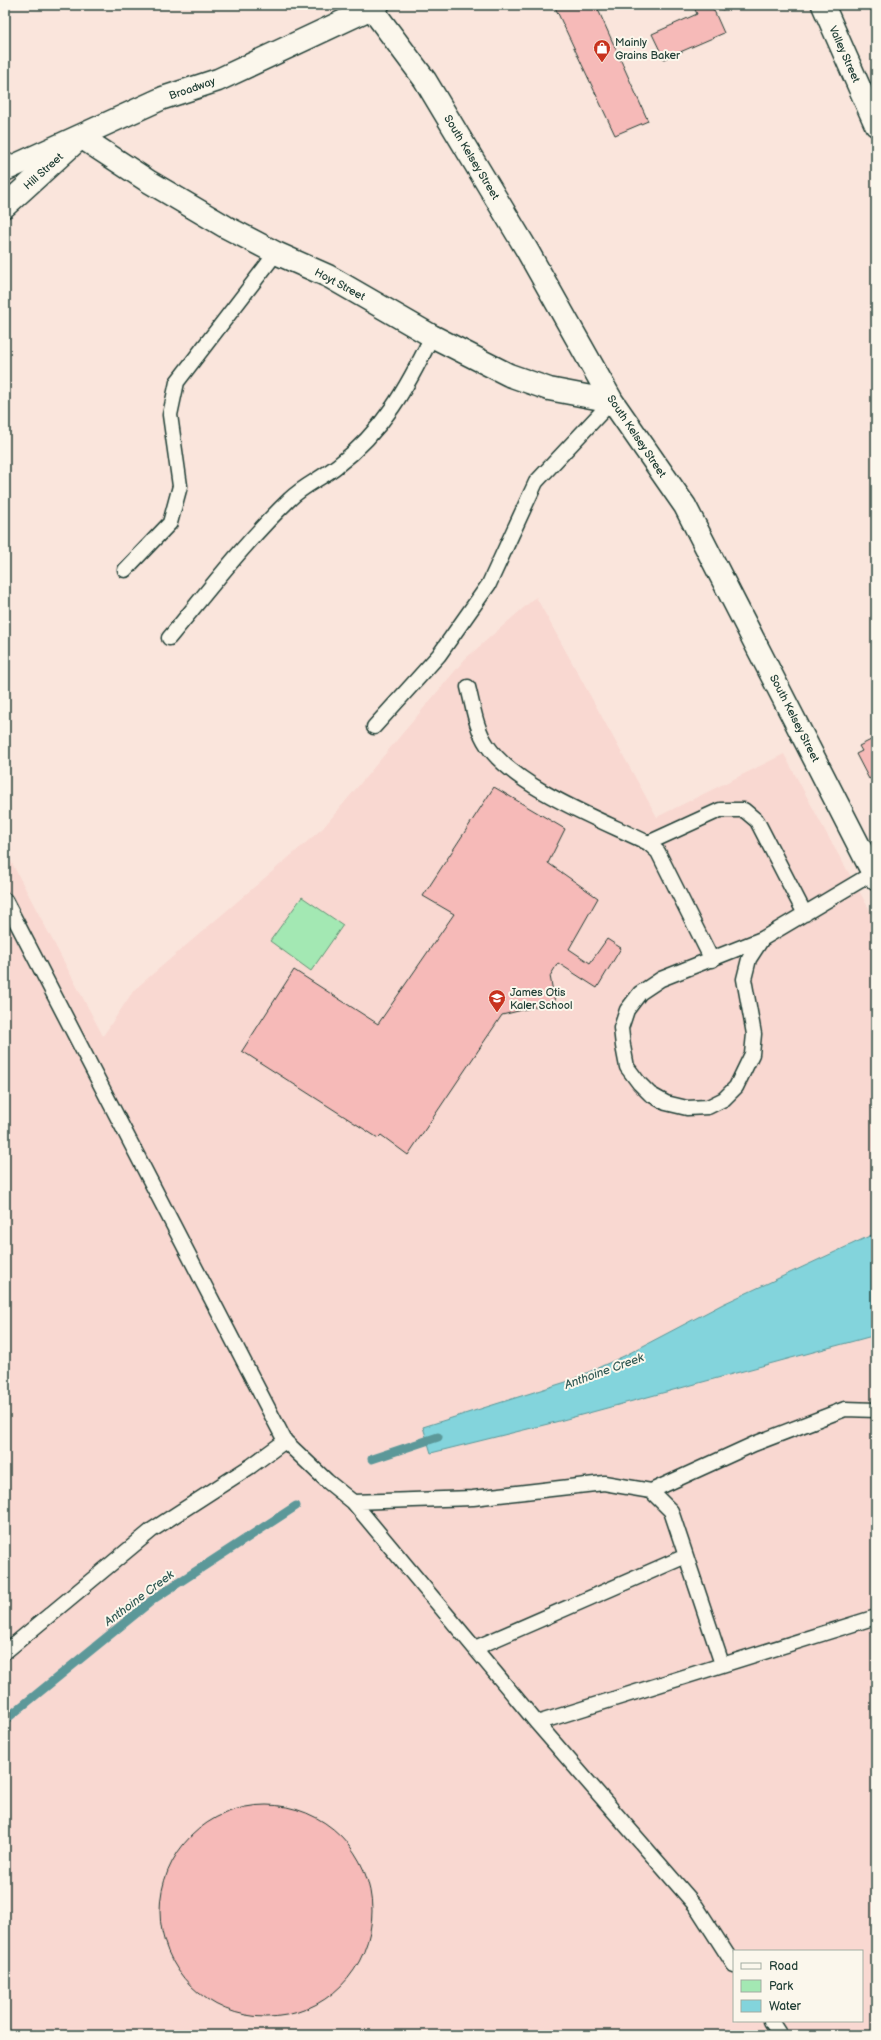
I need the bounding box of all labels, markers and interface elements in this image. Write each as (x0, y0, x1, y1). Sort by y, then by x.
street label: Valley Street (826, 24, 863, 85)
place label: Mainly Grains Baker (615, 36, 681, 62)
shop icon: Mainly Grains Baker (592, 38, 612, 63)
street label: Broadway (167, 74, 217, 102)
street label: South Kelsey Street (441, 113, 502, 202)
street label: Hill Street (21, 150, 66, 192)
street label: Hoyt Street (312, 266, 368, 303)
street label: South Kelsey Street (604, 393, 669, 480)
street label: South Kelsey Street (767, 672, 823, 765)
place label: James Otis Kaler School (510, 986, 572, 1012)
school or university icon: James Otis Kaler School (487, 988, 507, 1013)
water label: Anthoine Creek (561, 1350, 647, 1393)
water label: Anthoine Creek (101, 1567, 178, 1630)
legend (733, 1950, 863, 2022)
text: Road (769, 1959, 798, 1974)
text: Park (769, 1979, 793, 1994)
text: Water (769, 1999, 801, 2014)

